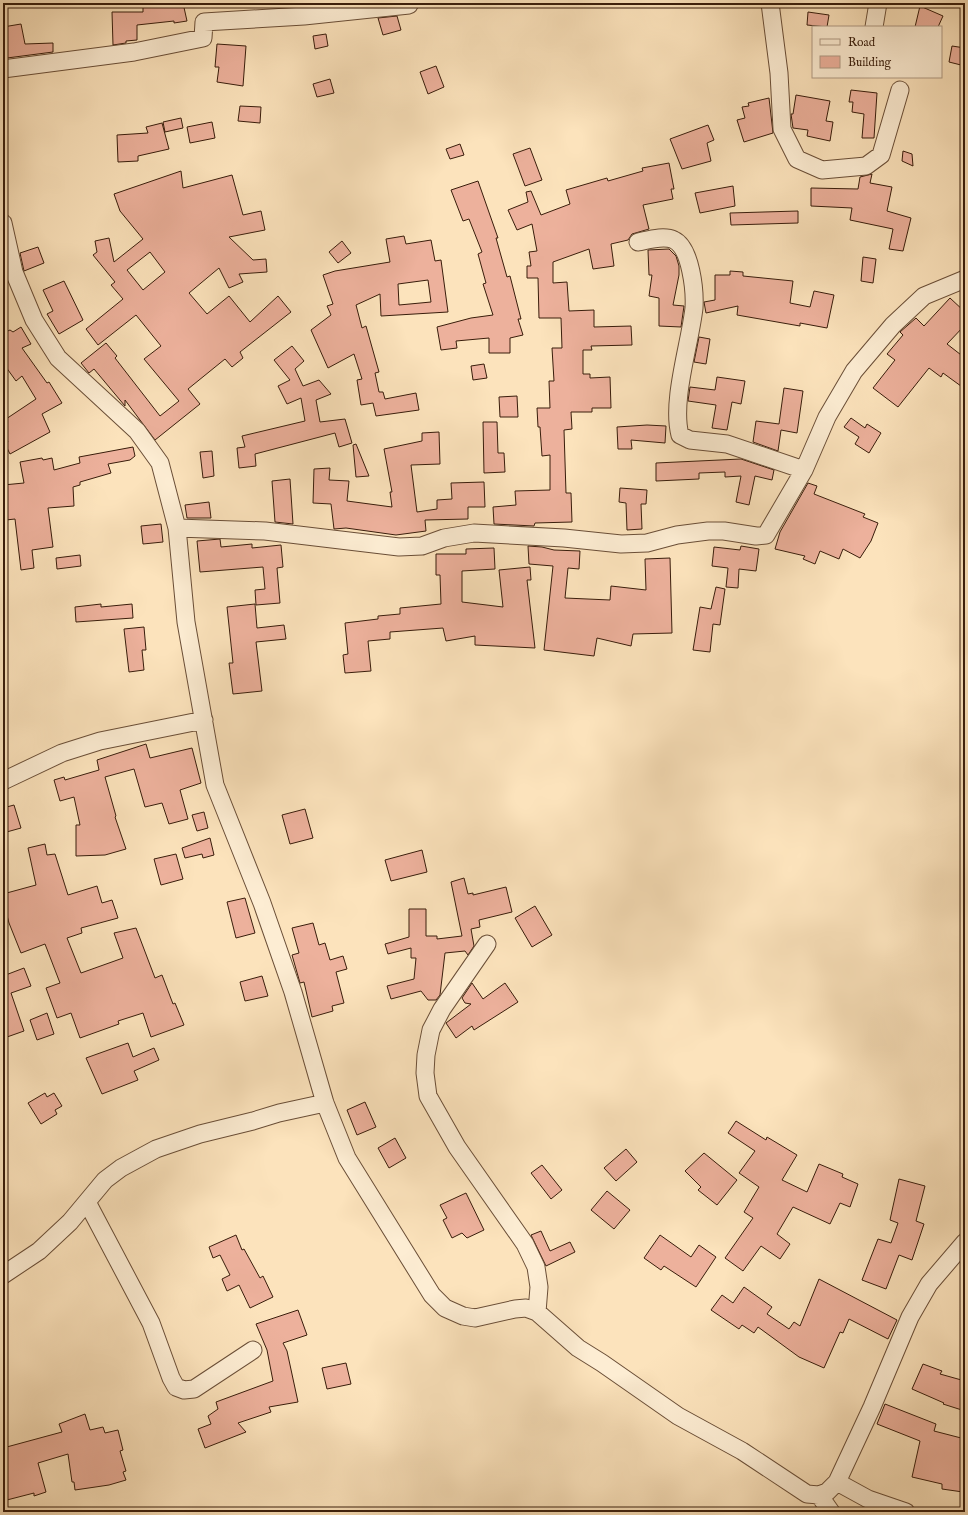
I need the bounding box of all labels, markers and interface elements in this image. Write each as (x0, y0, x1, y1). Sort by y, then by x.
legend (812, 26, 942, 78)
text: Road (848, 35, 876, 50)
text: Building (848, 55, 892, 70)

